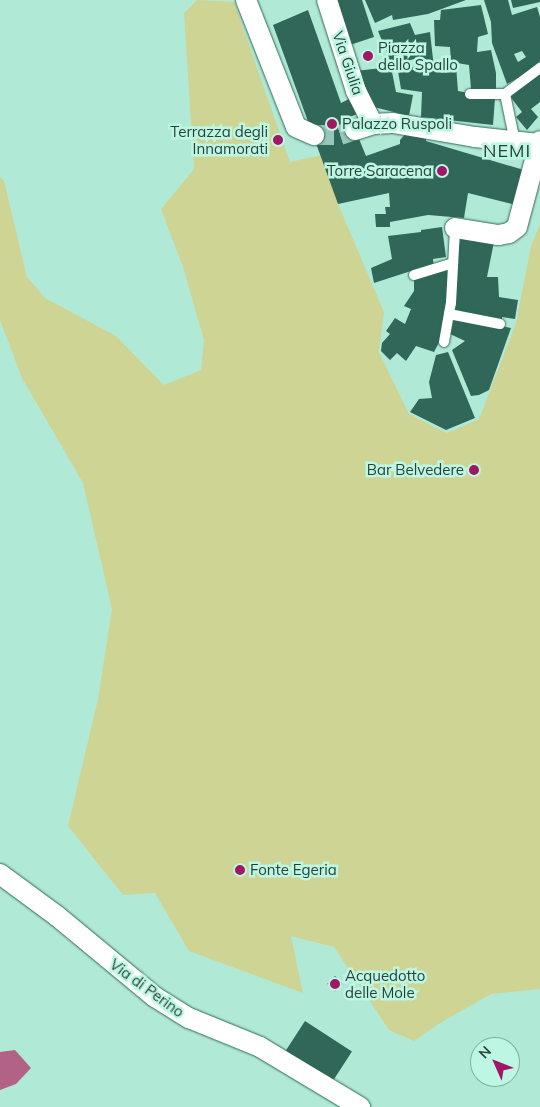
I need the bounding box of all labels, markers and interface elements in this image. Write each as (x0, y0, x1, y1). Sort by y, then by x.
street label: Via Giulia (329, 29, 367, 97)
place label: Piazza dello Spallo (378, 38, 458, 73)
marker: Piazza dello Spallo (362, 50, 374, 62)
place label: Palazzo Ruspoli (342, 115, 452, 133)
marker: Palazzo Ruspoli (326, 118, 338, 130)
place label: Terrazza degli Innamorati (170, 122, 268, 157)
marker: Terrazza degli Innamorati (272, 134, 284, 146)
district label: NEMI (482, 140, 532, 162)
place label: Torre Saracena (327, 162, 432, 180)
marker: Torre Saracena (436, 165, 448, 177)
place label: Bar Belvedere (367, 461, 464, 479)
marker: Bar Belvedere (468, 464, 480, 476)
place label: Fonte Egeria (250, 861, 337, 879)
marker: Fonte Egeria (234, 864, 246, 876)
street label: Via di Perino (106, 955, 188, 1021)
place label: Acquedotto delle Mole (345, 966, 425, 1001)
marker: Acquedotto delle Mole (329, 978, 341, 990)
north arrow (470, 1037, 520, 1087)
text: N (475, 1042, 495, 1062)

